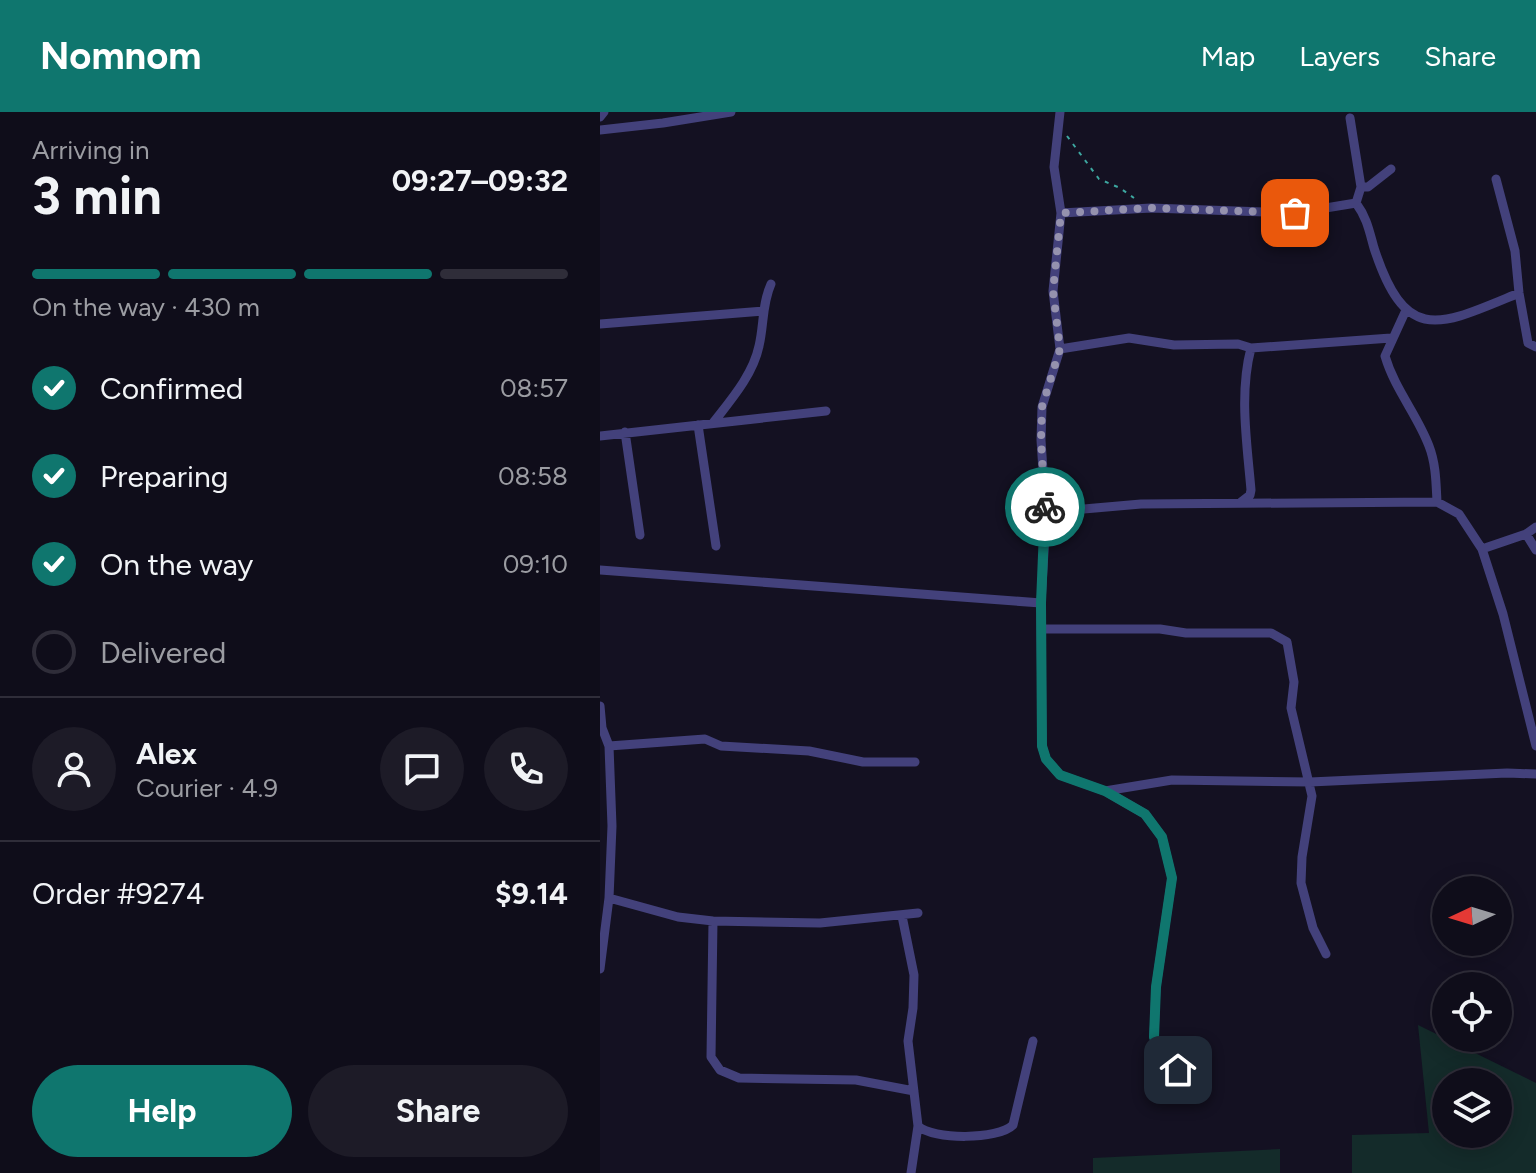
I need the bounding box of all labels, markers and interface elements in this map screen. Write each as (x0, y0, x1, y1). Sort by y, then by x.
text: Nomnom (40, 33, 201, 79)
text: Map (1201, 39, 1255, 73)
text: Layers (1299, 39, 1380, 73)
text: Share (1424, 39, 1496, 73)
text: Arriving in (32, 134, 150, 166)
text: 09:27–09:32 (392, 162, 568, 199)
text: 3 min (32, 165, 162, 227)
pin (1261, 179, 1329, 247)
icon: bag (1273, 191, 1317, 235)
text: On the way · 430 m (32, 291, 260, 323)
icon: check (32, 366, 76, 410)
text: Confirmed (100, 370, 243, 407)
text: 08:57 (500, 372, 568, 404)
icon: check (32, 454, 76, 498)
text: Preparing (100, 458, 228, 495)
text: 08:58 (498, 460, 568, 492)
courier (1005, 467, 1085, 547)
icon: bike (1023, 485, 1067, 529)
icon: check (32, 542, 76, 586)
text: On the way (100, 546, 253, 583)
text: 09:10 (503, 548, 568, 580)
text: Delivered (100, 634, 226, 671)
button: person (32, 727, 116, 811)
button: chat (380, 727, 464, 811)
button: phone (484, 727, 568, 811)
text: Alex (136, 735, 197, 772)
text: Courier · 4.9 (136, 772, 278, 804)
text: Order #9274 (32, 875, 204, 912)
text: $9.14 (495, 875, 568, 912)
north arrow (1432, 876, 1512, 956)
map controls (1432, 876, 1512, 1148)
button: locate (1432, 972, 1512, 1052)
pin (1144, 1036, 1212, 1104)
icon: home (1156, 1048, 1200, 1092)
button: Help (32, 1065, 292, 1157)
button: Share (308, 1065, 568, 1157)
button: layers (1432, 1068, 1512, 1148)

